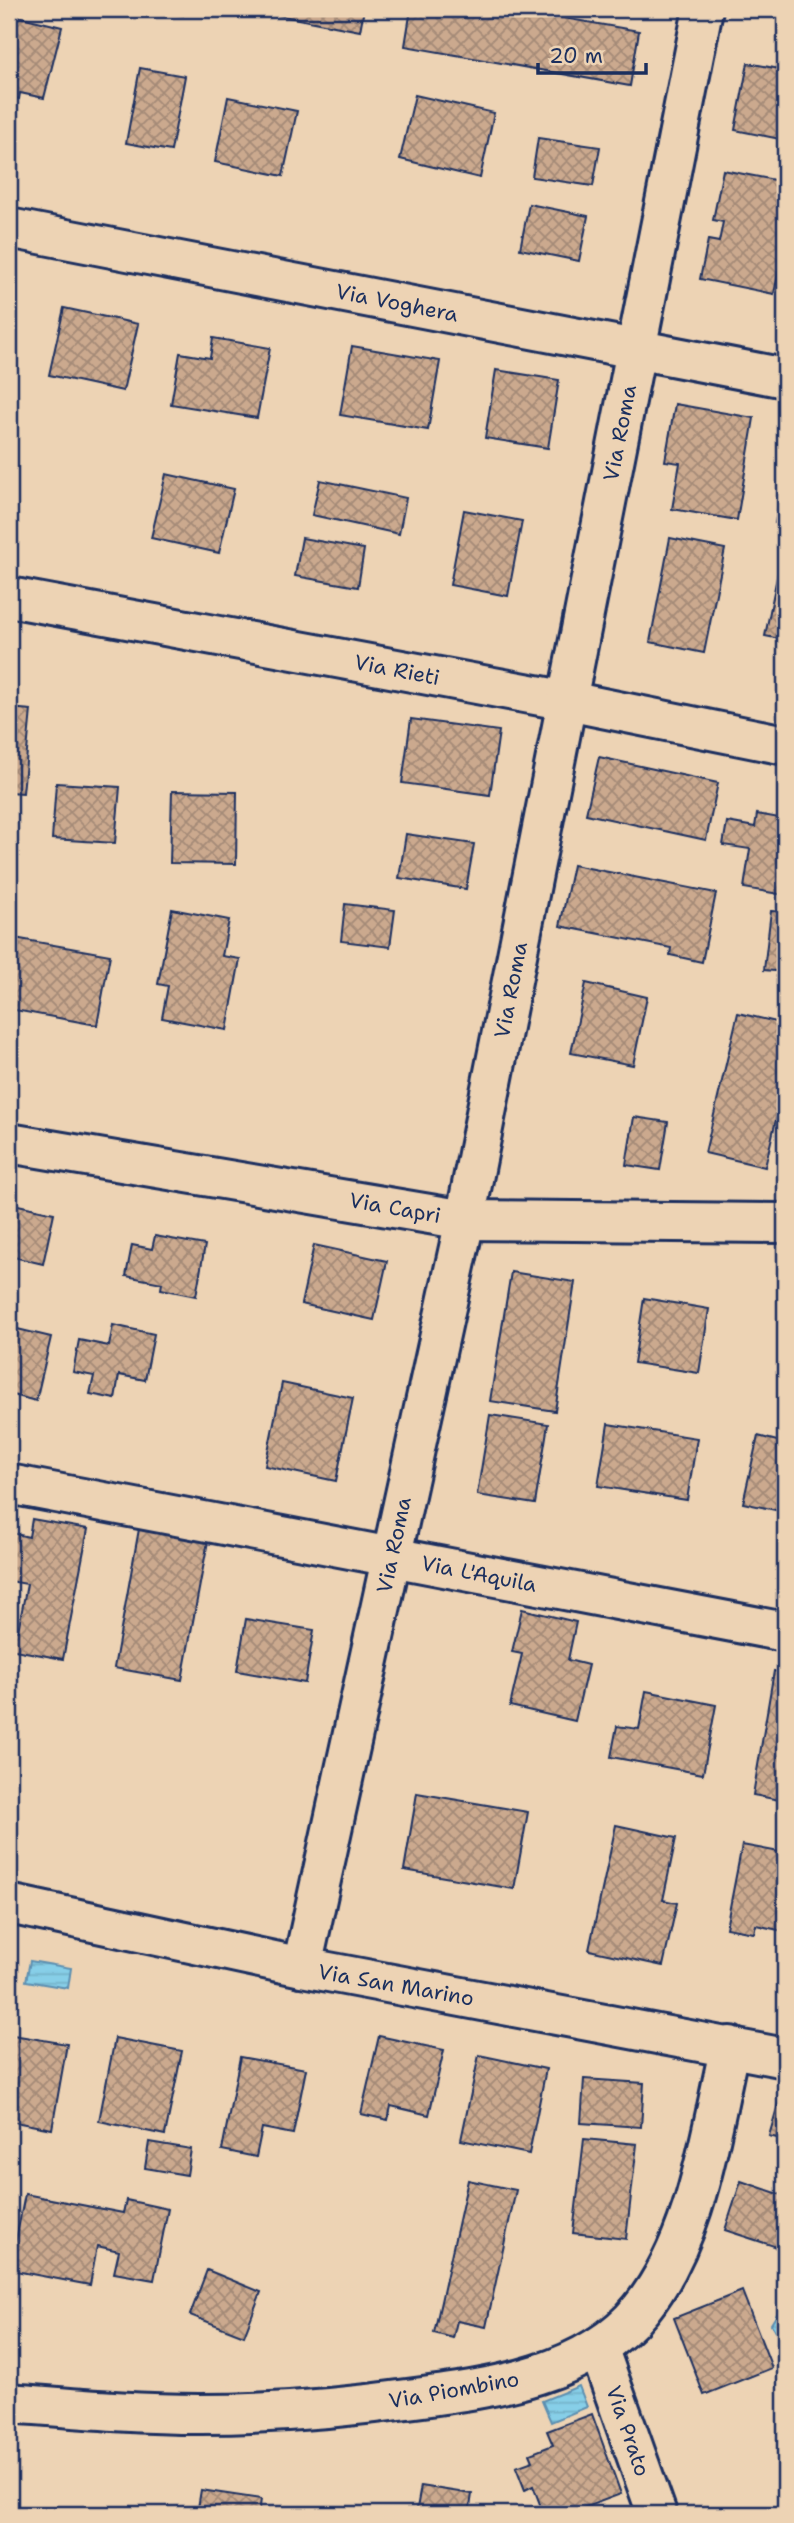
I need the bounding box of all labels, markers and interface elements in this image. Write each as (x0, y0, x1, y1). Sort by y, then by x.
scale bar (538, 32, 647, 76)
text: 20 m (549, 42, 603, 70)
street label: Via Voghera (333, 277, 461, 329)
street label: Via Roma (597, 382, 643, 484)
street label: Via Rieti (352, 648, 442, 692)
street label: Via Roma (488, 939, 534, 1041)
street label: Via Capri (347, 1186, 443, 1230)
street label: Via Roma (370, 1494, 418, 1596)
street label: Via L'Aquila (419, 1549, 539, 1599)
street label: Via San Marino (316, 1958, 476, 2012)
street label: Via Piombino (387, 2365, 521, 2415)
street label: Via Prato (599, 2382, 657, 2480)

